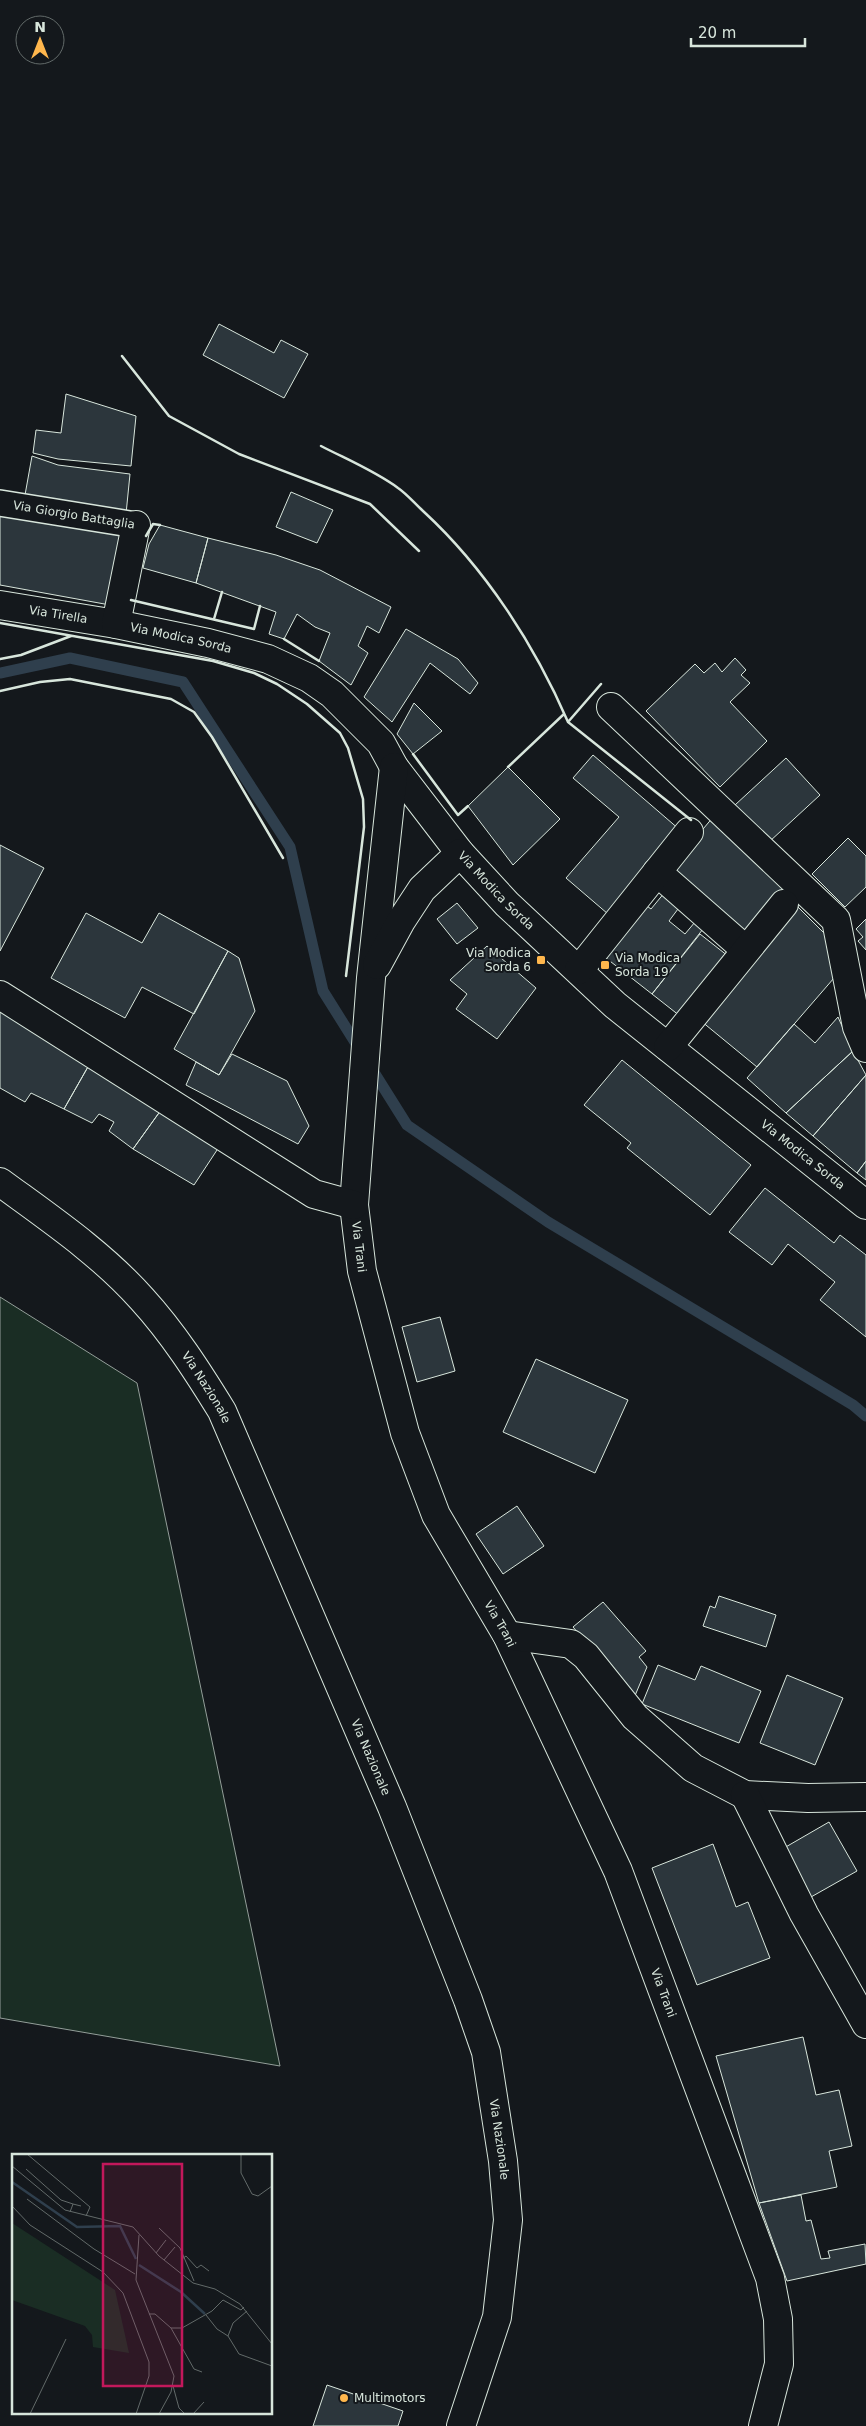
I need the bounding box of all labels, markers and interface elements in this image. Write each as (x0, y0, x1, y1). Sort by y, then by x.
north arrow (15, 15, 65, 65)
scale bar (691, 15, 805, 47)
text: N (34, 19, 46, 35)
text: 20 m (698, 24, 736, 42)
street label: Via Giorgio Battaglia (12, 498, 136, 532)
street label: Via Tirella (28, 603, 88, 626)
street label: Via Modica Sorda (129, 620, 233, 656)
street label: Via Modica Sorda (455, 849, 537, 933)
place label: Via Modica Sorda 6 (466, 946, 531, 974)
place label: Via Modica Sorda 19 (615, 951, 680, 979)
marker: Via Modica Sorda 6 (535, 954, 547, 966)
marker: Via Modica Sorda 19 (599, 959, 611, 971)
street label: Via Modica Sorda (758, 1117, 848, 1192)
street label: Via Trani (349, 1220, 369, 1273)
street label: Via Nazionale (179, 1349, 233, 1425)
street label: Via Trani (481, 1598, 519, 1649)
street label: Via Nazionale (348, 1717, 393, 1797)
street label: Via Trani (648, 1966, 679, 2019)
street label: Via Nazionale (486, 2098, 512, 2180)
inset map (12, 2154, 272, 2414)
place label: Multimotors (354, 2391, 426, 2405)
marker: Multimotors (338, 2392, 350, 2404)

